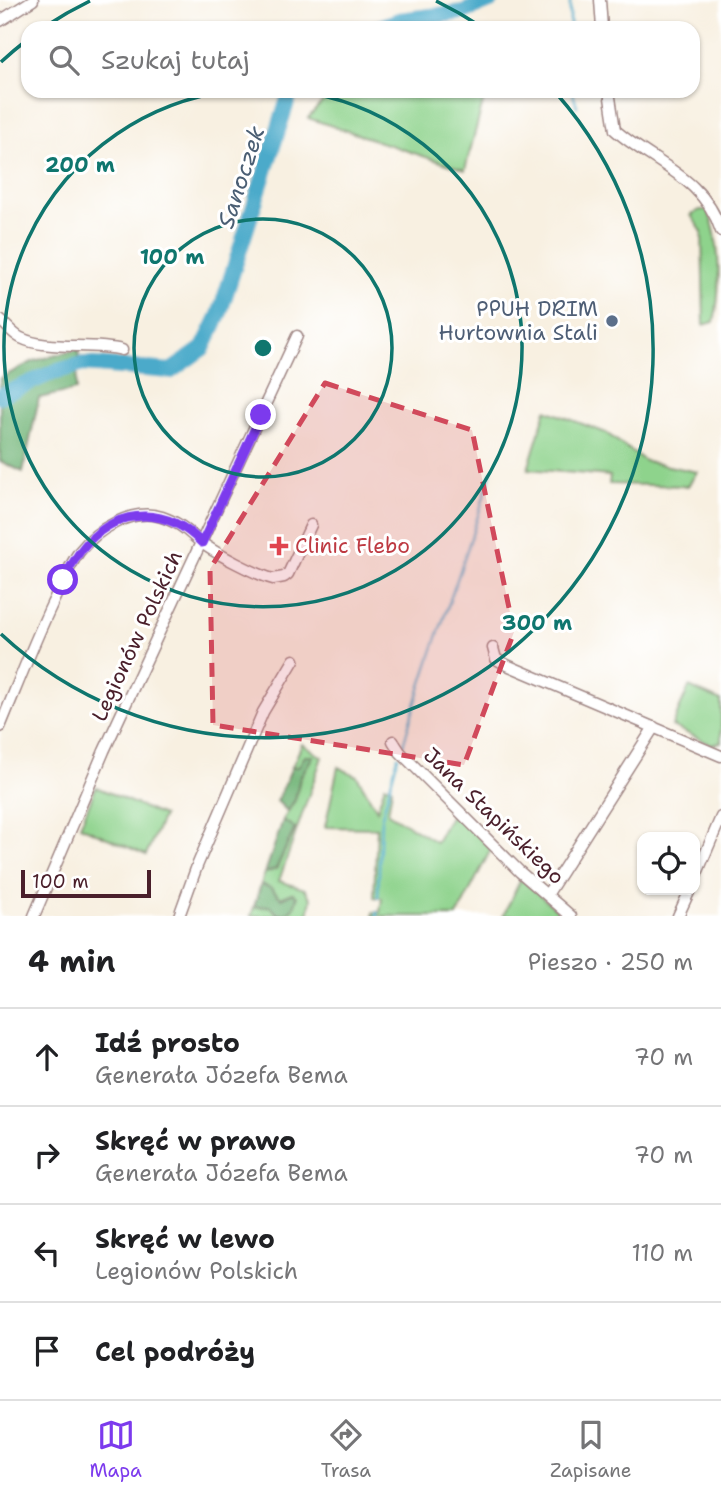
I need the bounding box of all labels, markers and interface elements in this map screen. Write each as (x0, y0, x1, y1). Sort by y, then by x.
search box (21, 21, 700, 98)
icon: search (45, 41, 83, 79)
text: Szukaj tutaj (101, 42, 250, 77)
water label: Sanoczek (210, 122, 272, 232)
text: 200 m (45, 151, 115, 179)
text: 100 m (140, 243, 204, 271)
place label: PPUH DRIM Hurtownia Stali (439, 295, 598, 347)
marker: PPUH DRIM Hurtownia Stali (604, 313, 620, 329)
centre of rings (251, 336, 275, 360)
route end (245, 399, 276, 430)
place label: Clinic Flebo (295, 532, 410, 560)
marker: Clinic Flebo (269, 536, 289, 556)
street label: Legionów Polskich (85, 546, 189, 726)
route start (47, 564, 78, 595)
text: 300 m (502, 609, 572, 637)
street label: Jana Stapińskiego (417, 741, 571, 891)
map controls (637, 832, 700, 895)
button: locate (637, 832, 700, 895)
scale bar (21, 867, 150, 899)
text: 100 m (32, 869, 89, 894)
text: 4 min (28, 941, 115, 982)
text: Pieszo · 250 m (528, 947, 693, 977)
text: Idź prosto (95, 1025, 240, 1060)
icon: ahead (28, 1038, 66, 1076)
text: 70 m (634, 1042, 693, 1072)
text: Generała Józefa Bema (95, 1060, 348, 1090)
text: Skręć w prawo (95, 1123, 296, 1158)
icon: right (28, 1136, 66, 1174)
text: 70 m (634, 1140, 693, 1170)
text: Generała Józefa Bema (95, 1158, 348, 1188)
text: Skręć w lewo (95, 1221, 275, 1256)
icon: left (28, 1234, 66, 1272)
text: 110 m (631, 1238, 693, 1268)
text: Legionów Polskich (95, 1256, 298, 1286)
icon: arrive (28, 1332, 66, 1370)
text: Cel podróży (95, 1334, 255, 1369)
tab: Mapa (89, 1416, 142, 1483)
tab: Trasa (321, 1416, 371, 1483)
tab: Zapisane (550, 1416, 632, 1483)

